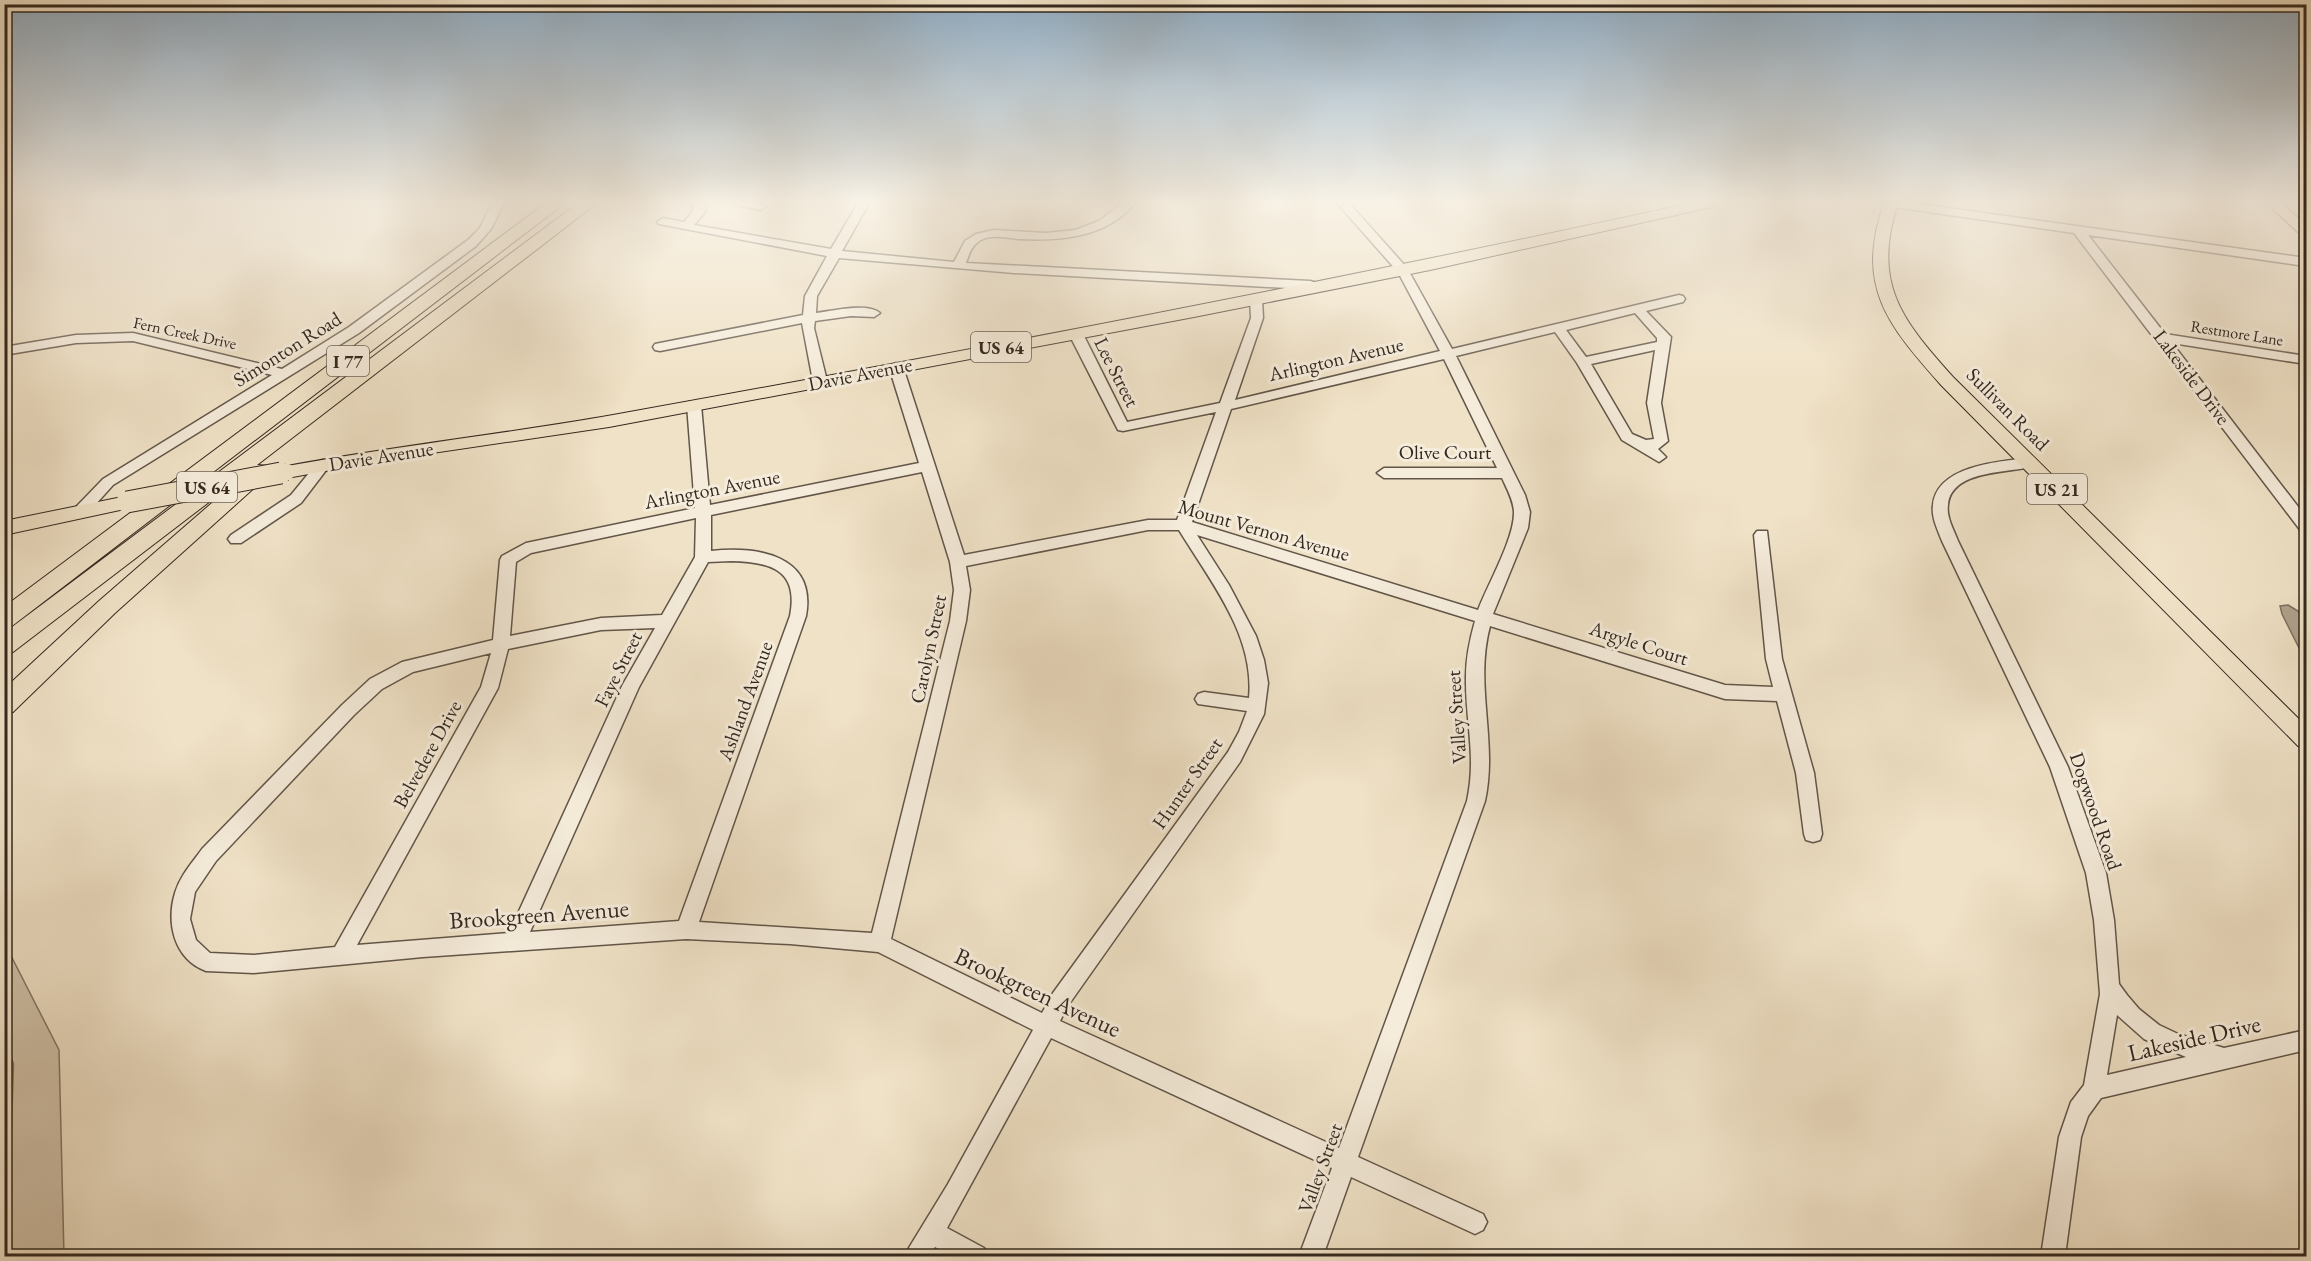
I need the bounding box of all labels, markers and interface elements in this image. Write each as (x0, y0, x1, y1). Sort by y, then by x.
street label: Simonton Road (228, 305, 347, 393)
street label: Fern Creek Drive (132, 312, 238, 354)
street label: Restmore Lane (2189, 315, 2285, 351)
street label: Lakeside Drive (2148, 324, 2236, 430)
street label: Arlington Avenue (1265, 331, 1406, 387)
road number: US 64 (971, 332, 1031, 362)
street label: Lee Street (1088, 333, 1146, 412)
road number: I 77 (327, 346, 369, 376)
street label: Davie Avenue (806, 351, 914, 397)
street label: Sullivan Road (1961, 362, 2056, 457)
street label: Davie Avenue (327, 435, 435, 477)
street label: Olive Court (1399, 439, 1492, 465)
street label: Arlington Avenue (641, 463, 782, 515)
road number: US 64 (177, 472, 237, 502)
road number: US 21 (2027, 474, 2087, 504)
street label: Mount Vernon Avenue (1175, 493, 1353, 567)
street label: Carolyn Street (904, 592, 952, 706)
street label: Argyle Court (1585, 615, 1692, 671)
street label: Faye Street (588, 626, 648, 711)
street label: Ashland Avenue (711, 637, 779, 765)
street label: Valley Street (1440, 669, 1472, 765)
street label: Belvedere Drive (387, 695, 467, 812)
street label: Hunter Street (1146, 732, 1228, 834)
street label: Dogwood Road (2064, 749, 2129, 874)
street label: Brookgreen Avenue (448, 892, 630, 936)
street label: Brookgreen Avenue (950, 940, 1126, 1044)
street label: Lakeside Drive (2125, 1008, 2263, 1068)
street label: Valley Street (1292, 1119, 1348, 1216)

